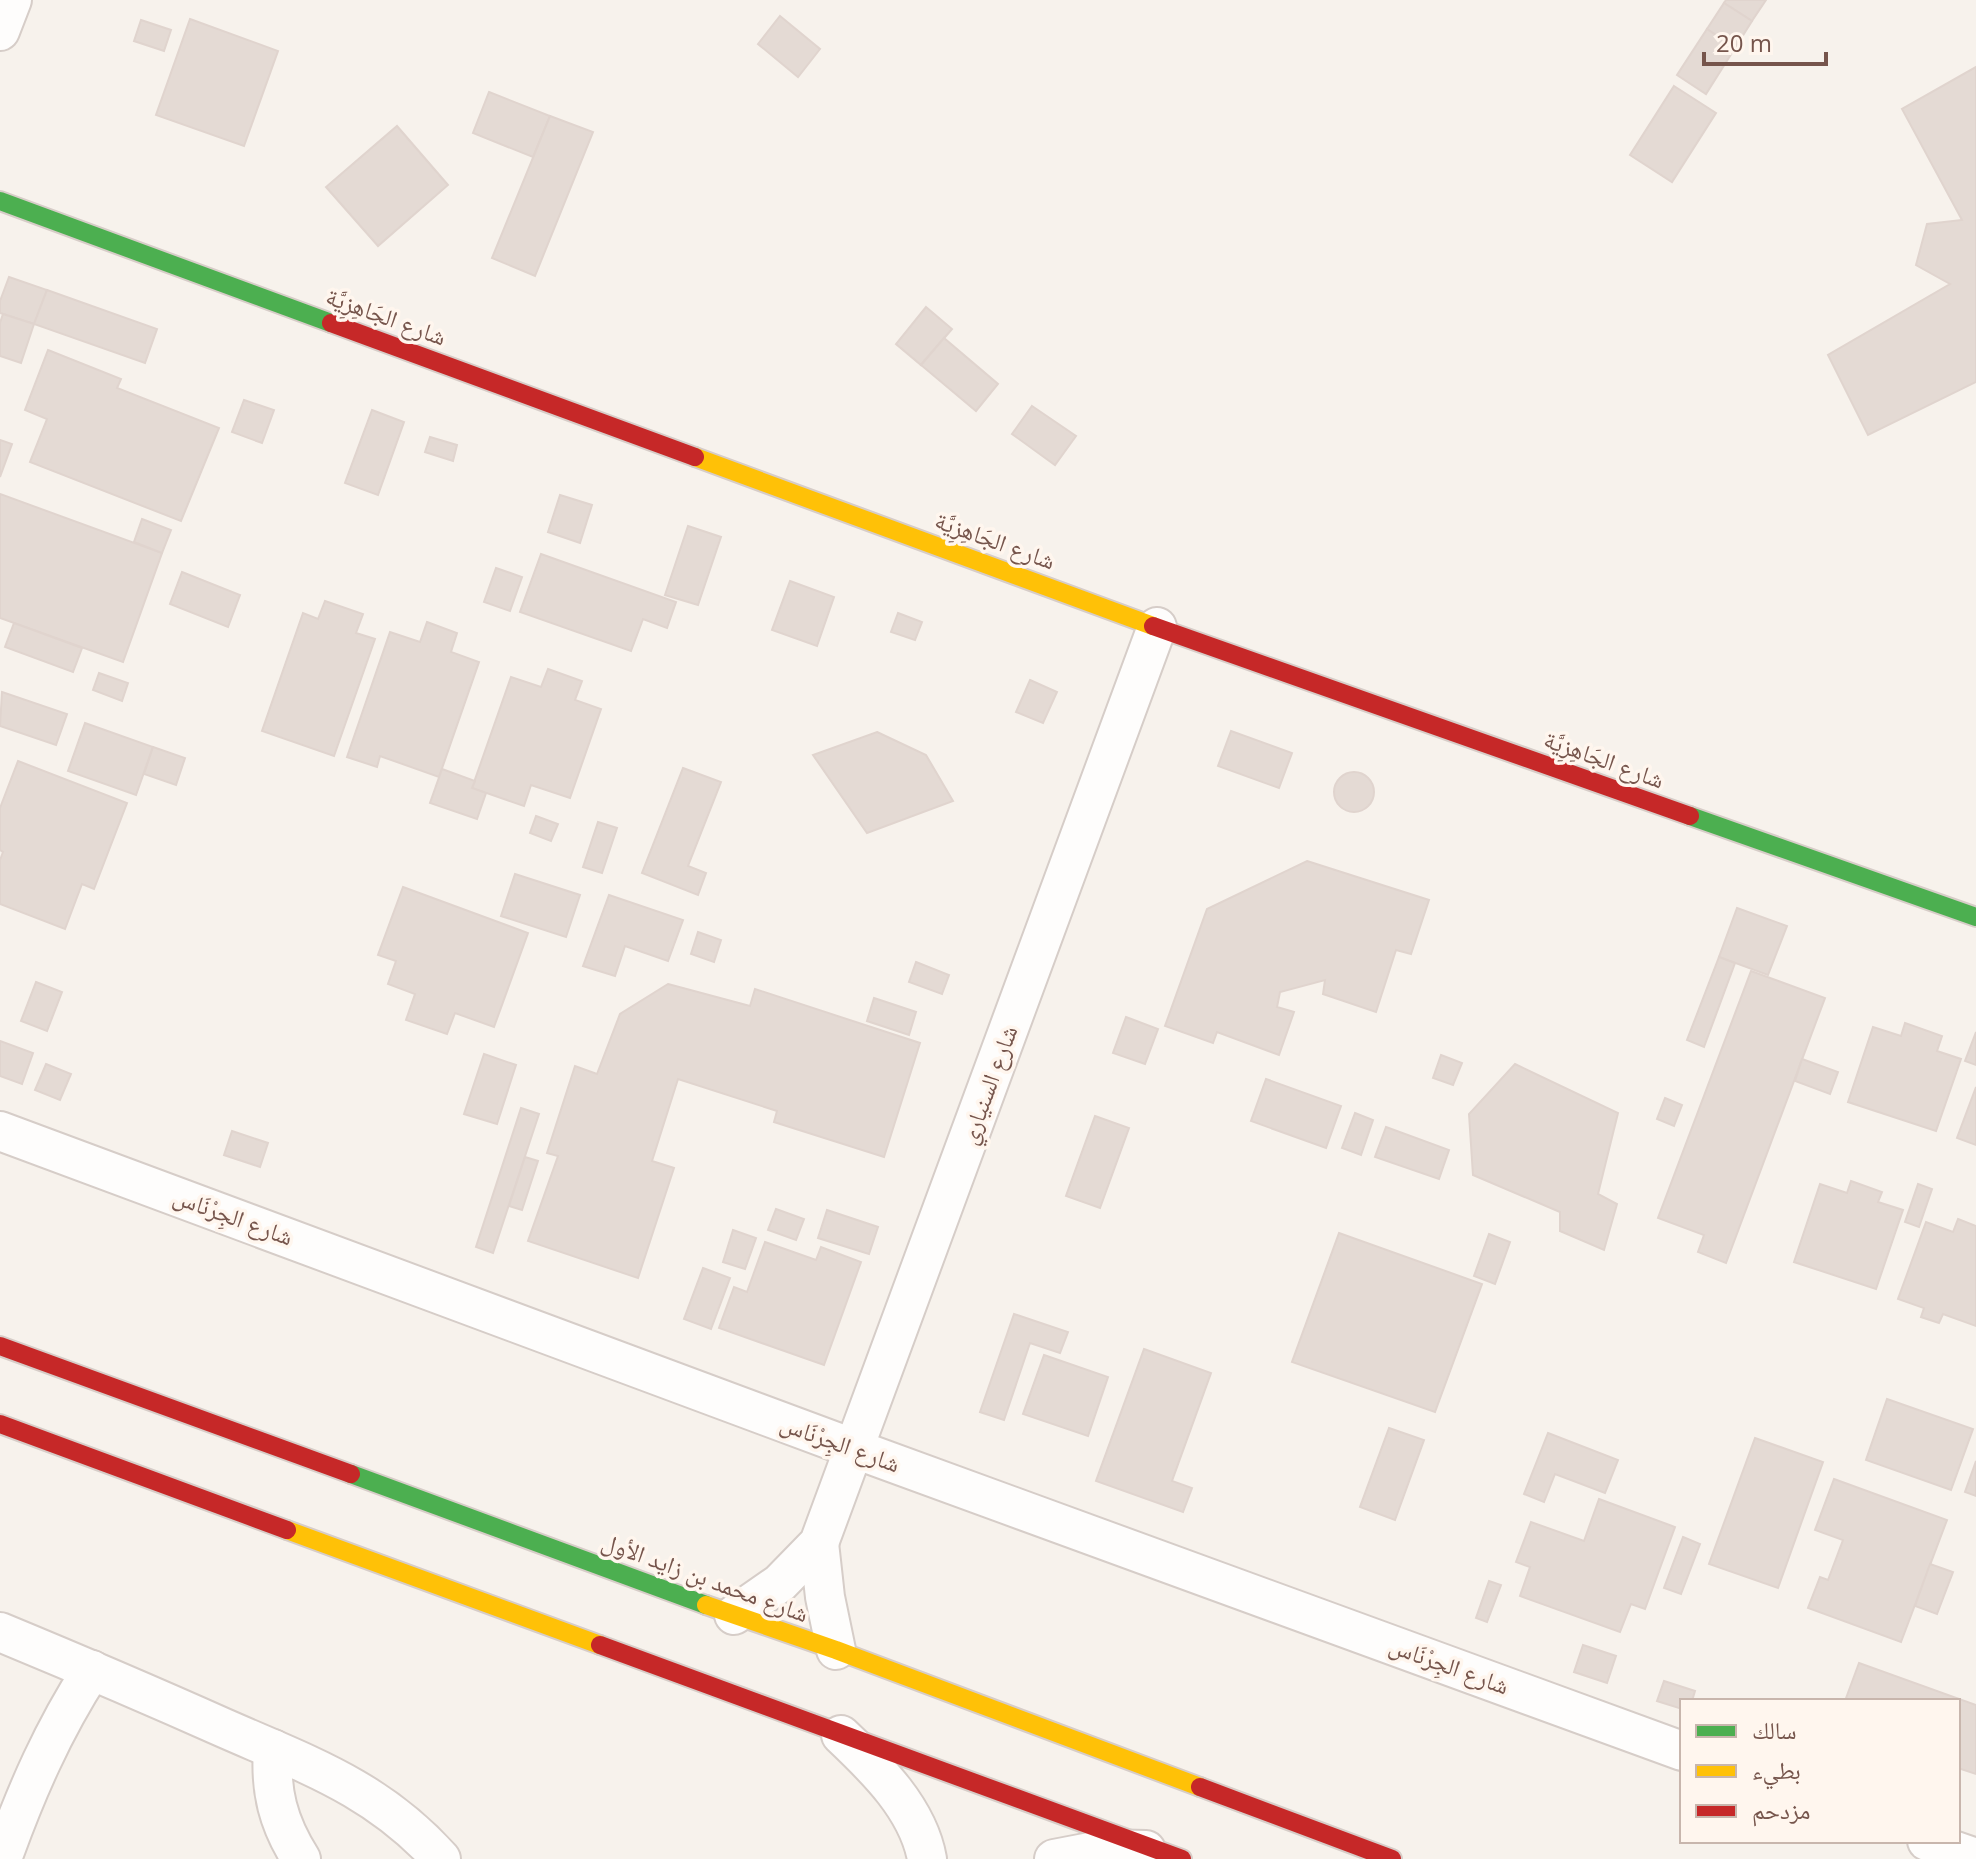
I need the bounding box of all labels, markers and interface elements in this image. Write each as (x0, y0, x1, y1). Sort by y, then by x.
scale bar (1704, 16, 1826, 66)
text: 20 m (1716, 26, 1772, 59)
street label: شارع الجَاهِزِيَّة (321, 279, 451, 355)
street label: شارع الجَاهِزِيَّة (930, 503, 1060, 579)
street label: شارع الجَاهِزِيَّة (1539, 722, 1669, 798)
street label: شارع السنياري (951, 1020, 1028, 1150)
street label: شارع الجِرْنَاس (169, 1179, 298, 1254)
street label: شارع الجِرْنَاس (776, 1406, 905, 1481)
street label: شارع محمد بن زايد الأول (598, 1524, 813, 1629)
street label: شارع الجِرْنَاس (1385, 1628, 1514, 1703)
legend (1680, 1699, 1960, 1843)
text: سالك (1752, 1713, 1797, 1746)
text: بطيء (1752, 1753, 1801, 1790)
text: مزدحم (1752, 1793, 1811, 1827)

